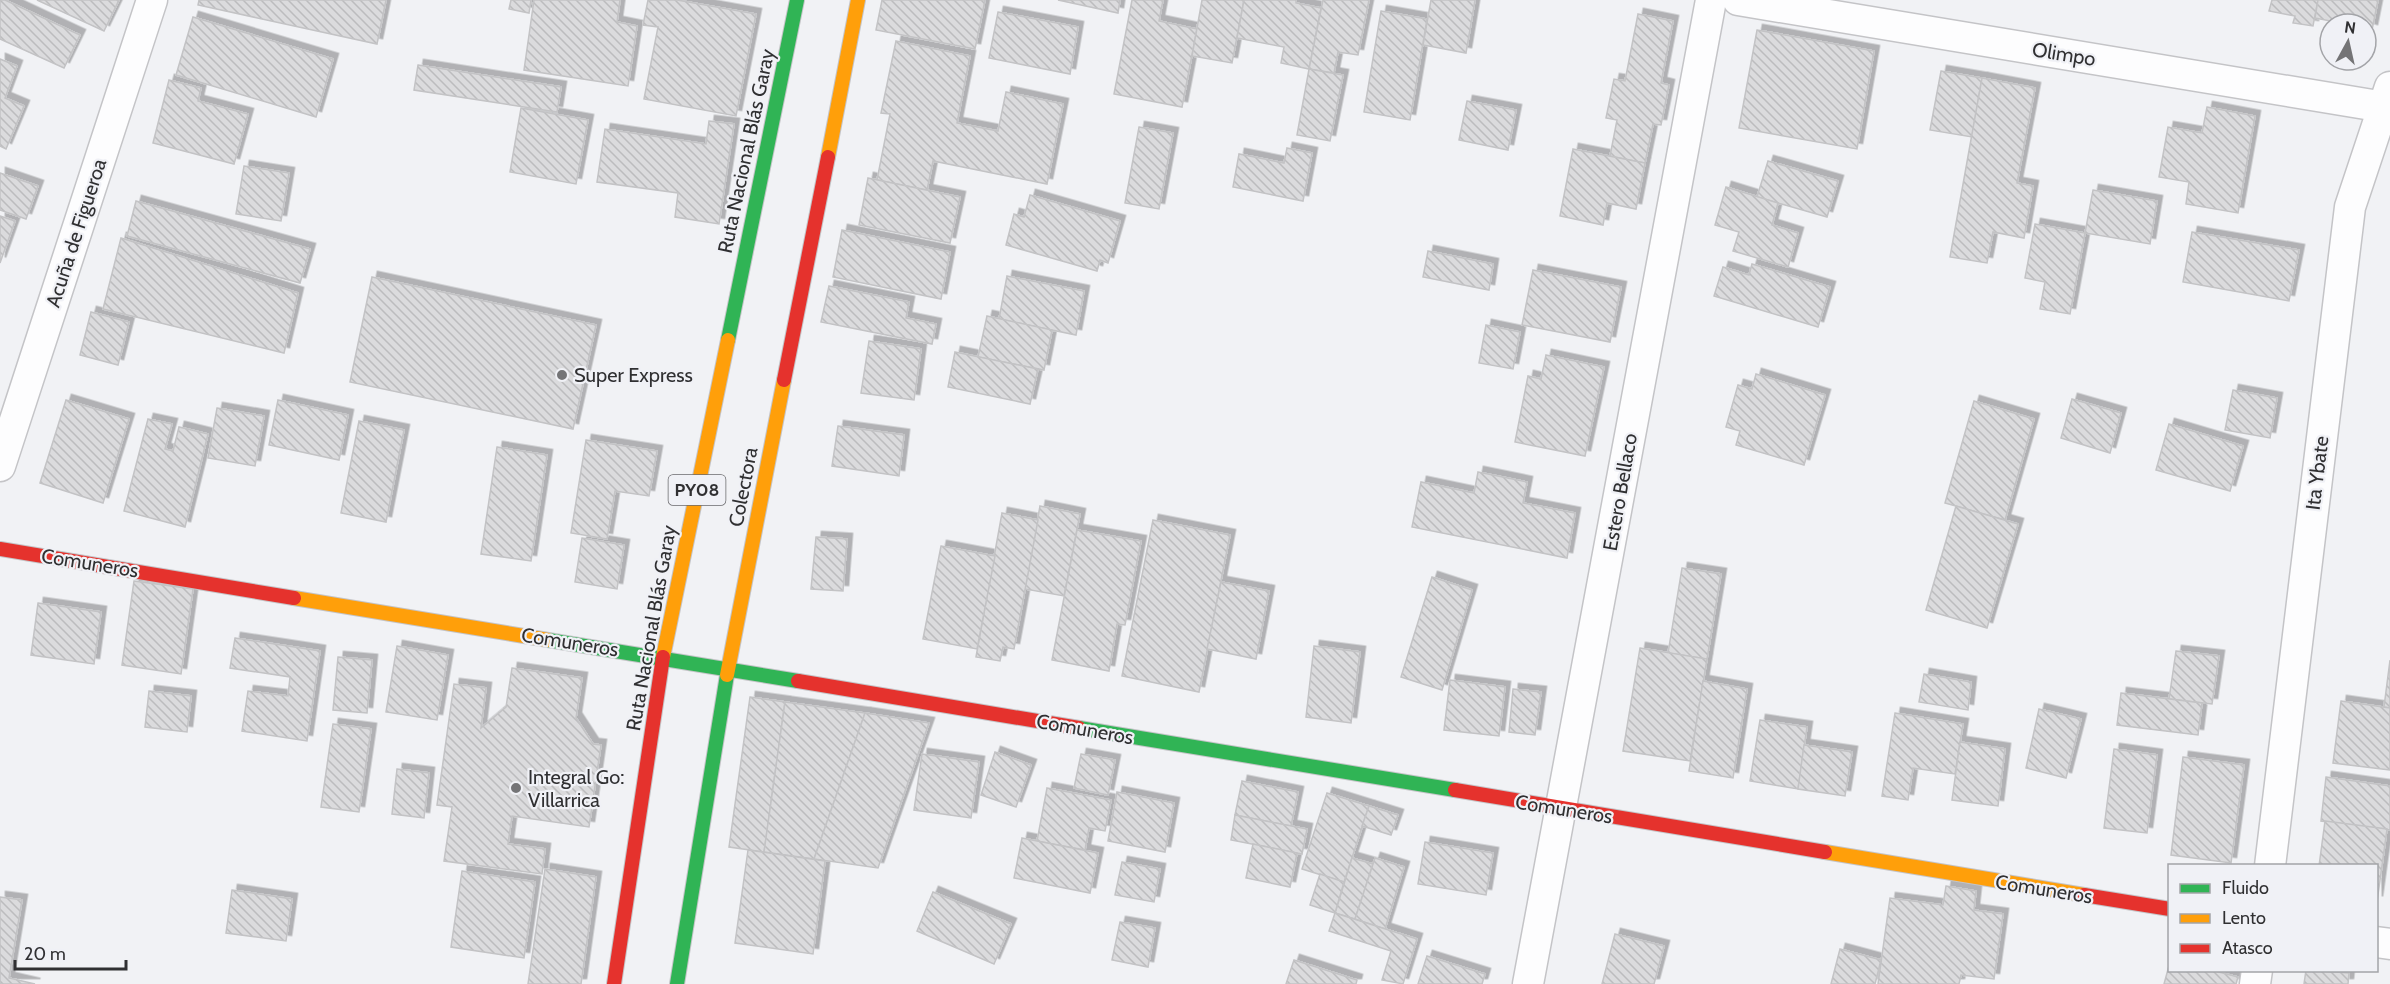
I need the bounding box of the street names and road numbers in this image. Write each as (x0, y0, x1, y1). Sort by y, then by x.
street label: Olimpo (2031, 37, 2097, 71)
street label: Ruta Nacional Blás Garay (713, 47, 779, 255)
street label: Acuña de Figueroa (41, 155, 111, 310)
street label: Estero Bellaco (1598, 431, 1642, 553)
street label: Ita Ybate (2301, 435, 2333, 511)
street label: Colectora (724, 445, 763, 529)
road number: PY08 (668, 475, 726, 505)
street label: Ruta Nacional Blás Garay (621, 523, 681, 733)
street label: Comuneros (40, 543, 140, 583)
street label: Comuneros (520, 622, 620, 662)
street label: Comuneros (1035, 709, 1135, 749)
street label: Comuneros (1514, 789, 1614, 829)
street label: Comuneros (1994, 869, 2094, 909)

